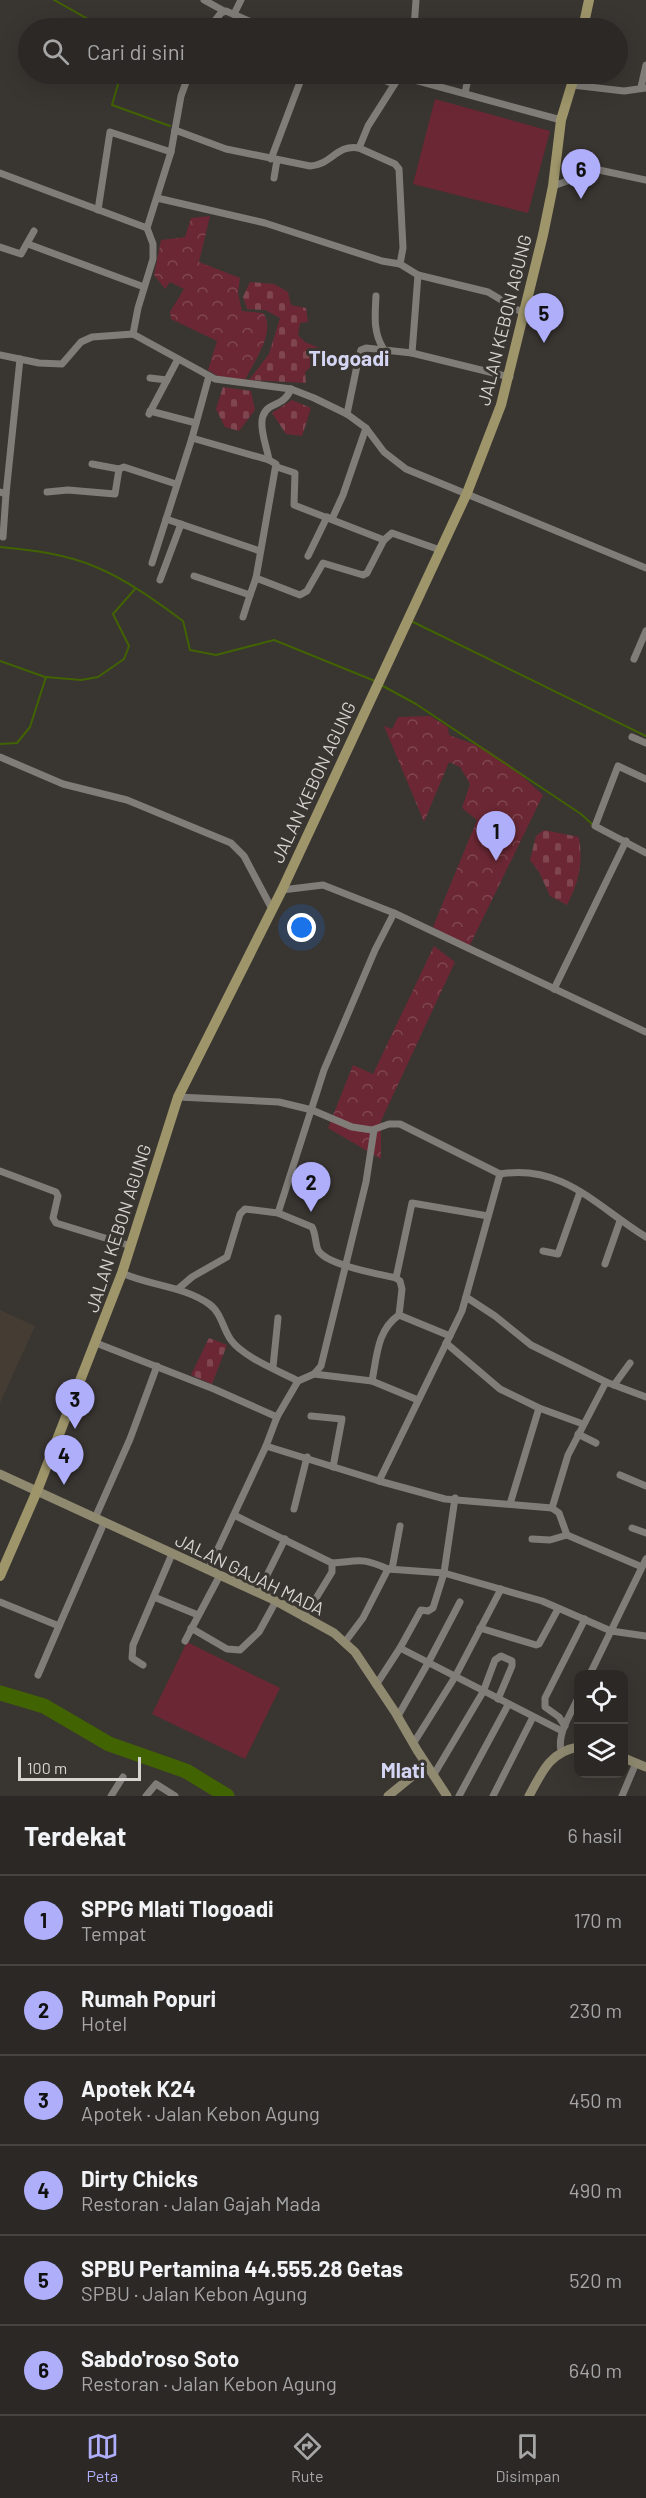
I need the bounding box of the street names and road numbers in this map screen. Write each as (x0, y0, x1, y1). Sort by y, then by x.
street label: JALAN KEBON AGUNG (472, 232, 536, 408)
street label: JALAN KEBON AGUNG (266, 698, 360, 866)
street label: JALAN KEBON AGUNG (80, 1141, 156, 1315)
street label: JALAN GAJAH MADA (172, 1528, 328, 1620)

